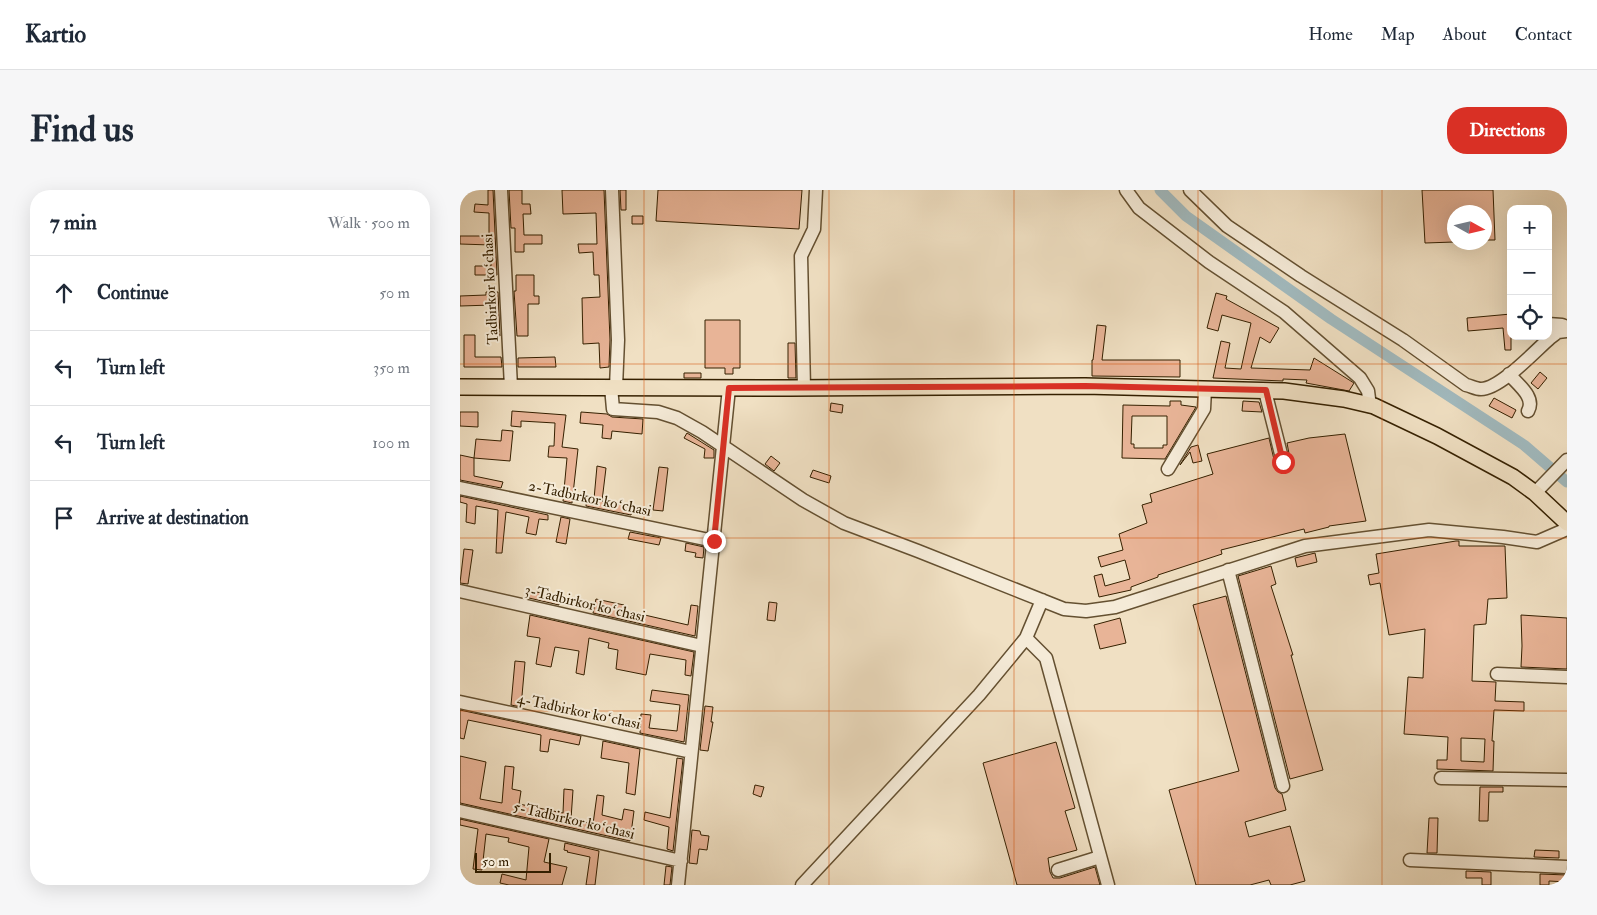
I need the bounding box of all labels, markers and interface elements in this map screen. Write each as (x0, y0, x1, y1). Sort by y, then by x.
text: Kartio (25, 19, 86, 50)
text: Home (1308, 23, 1353, 46)
text: Map (1381, 23, 1415, 46)
text: About (1443, 23, 1487, 46)
text: Contact (1515, 23, 1572, 46)
button: Directions (1447, 107, 1567, 154)
text: Find us (30, 108, 134, 152)
north arrow (1447, 205, 1492, 250)
map controls (1507, 205, 1552, 340)
button: + (1507, 205, 1552, 250)
text: 7 min (50, 209, 97, 236)
text: Walk · 500 m (328, 213, 410, 233)
street label: Tadbirkor koʻchasi (478, 233, 503, 345)
button: − (1507, 250, 1552, 295)
icon: ahead (50, 279, 78, 307)
text: Continue (97, 281, 168, 305)
text: 50 m (379, 283, 410, 303)
button: locate (1507, 295, 1552, 340)
icon: left (50, 354, 78, 382)
text: Turn left (97, 356, 165, 380)
text: 350 m (373, 358, 410, 378)
icon: left (50, 429, 78, 457)
text: Turn left (97, 431, 165, 455)
text: 100 m (372, 433, 410, 453)
route start (1272, 451, 1295, 474)
street label: 2-Tadbirkor koʻchasi (527, 476, 653, 521)
icon: arrive (50, 504, 78, 532)
text: Arrive at destination (97, 506, 249, 530)
route end (703, 530, 726, 553)
street label: 3-Tadbirkor koʻchasi (523, 580, 647, 627)
street label: 4-Tadbirkor koʻchasi (516, 689, 642, 734)
street label: 5-Tadbirkor koʻchasi (511, 797, 636, 844)
scale bar (475, 850, 551, 873)
text: 50 m (482, 853, 509, 870)

